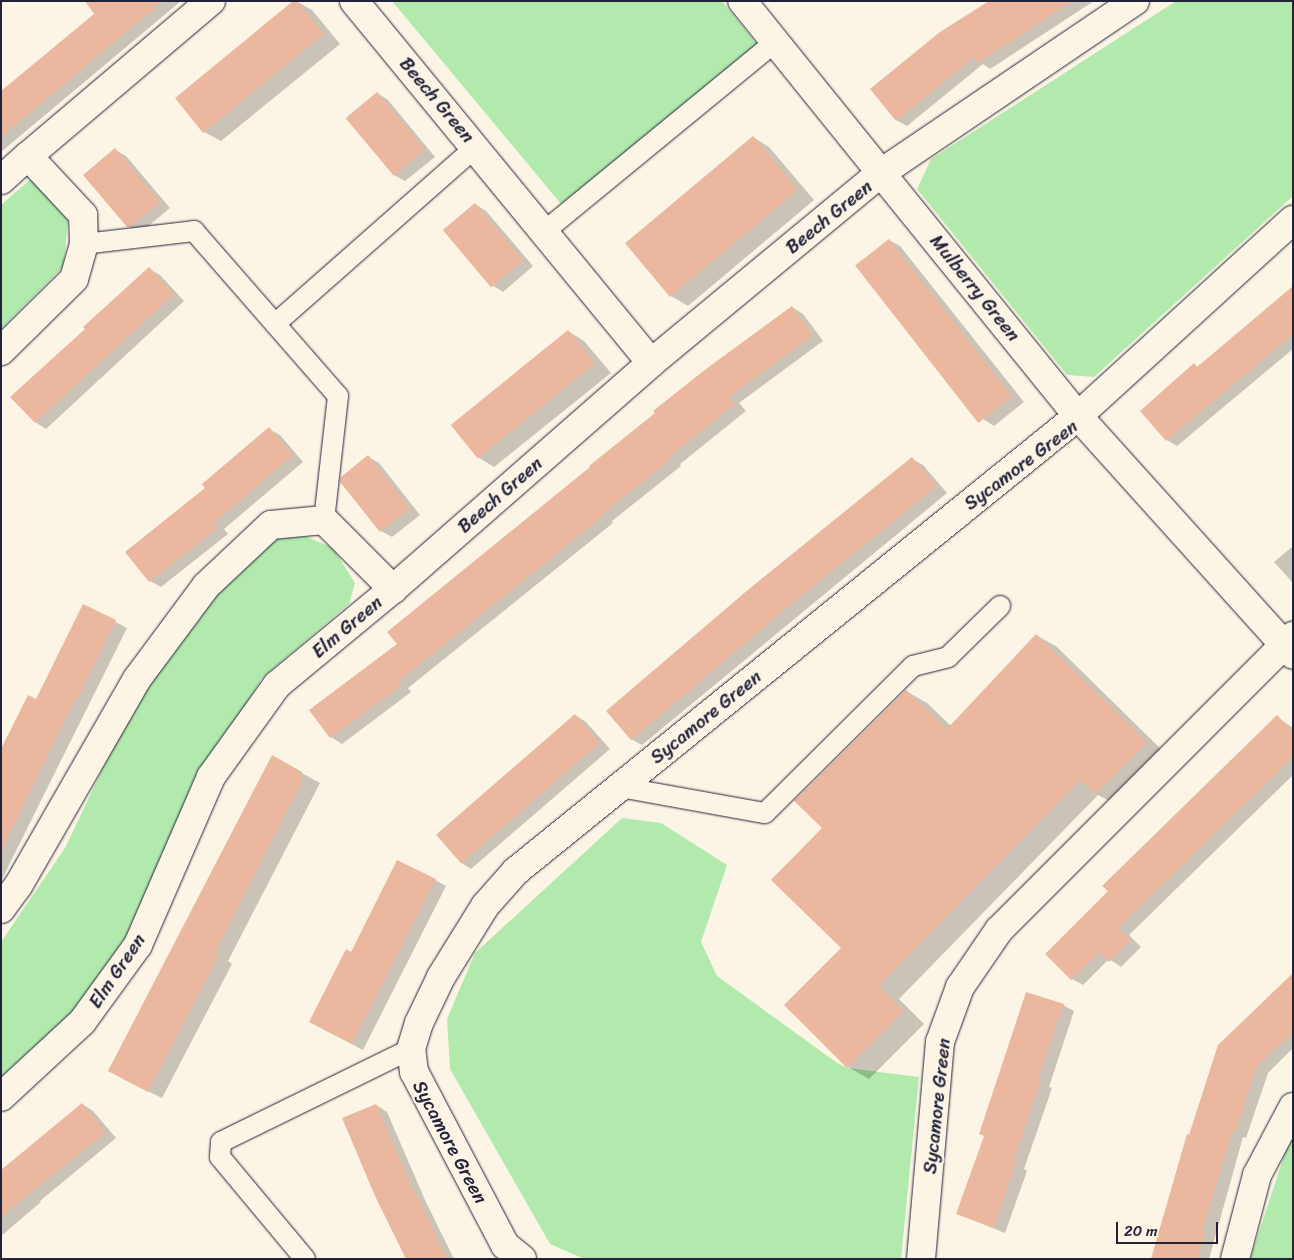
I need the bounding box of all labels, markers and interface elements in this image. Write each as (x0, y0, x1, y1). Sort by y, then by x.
street label: Beech Green (394, 52, 480, 148)
street label: Beech Green (781, 175, 877, 259)
street label: Mulberry Green (925, 230, 1025, 346)
street label: Sycamore Green (960, 415, 1082, 515)
street label: Beech Green (453, 452, 547, 538)
street label: Elm Green (307, 591, 387, 663)
street label: Sycamore Green (646, 665, 766, 769)
street label: Elm Green (84, 929, 150, 1013)
street label: Sycamore Green (919, 1037, 955, 1175)
street label: Sycamore Green (408, 1076, 492, 1208)
scale bar (1119, 1212, 1222, 1244)
text: 20 m (1124, 1218, 1158, 1244)

